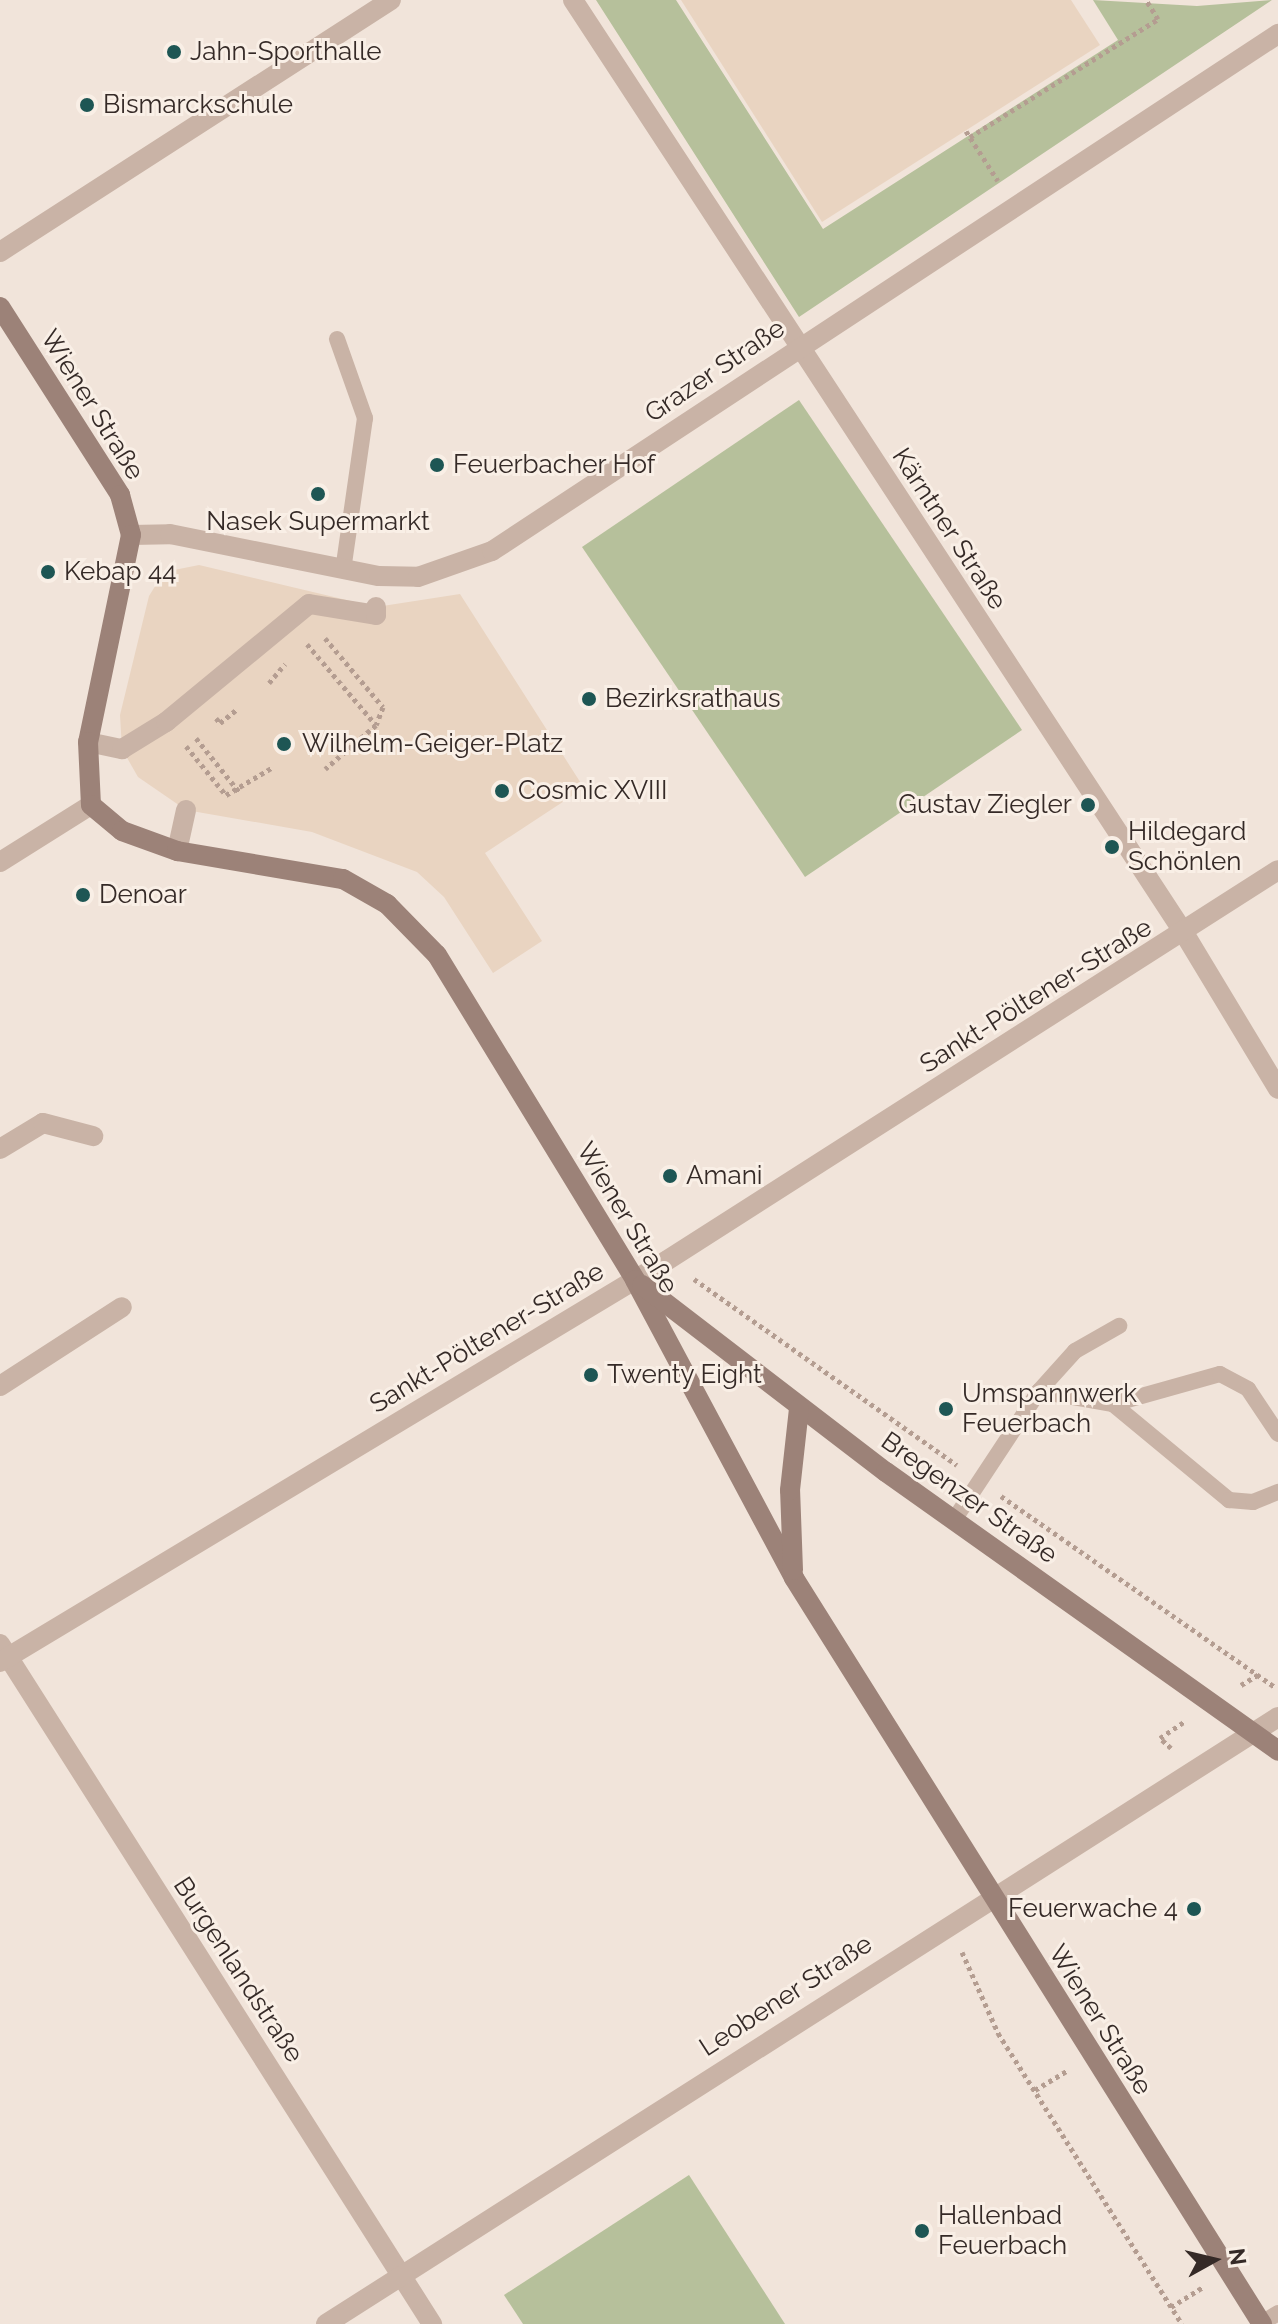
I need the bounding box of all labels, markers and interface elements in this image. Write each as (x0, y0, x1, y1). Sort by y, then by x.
place label: Jahn-Sporthalle (190, 36, 382, 68)
marker: Jahn-Sporthalle (165, 43, 183, 61)
place label: Bismarckschule (103, 89, 293, 121)
marker: Bismarckschule (78, 96, 96, 114)
street label: Grazer Straße (639, 313, 791, 429)
street label: Wiener Straße (33, 324, 151, 486)
street label: Kärntner Straße (885, 442, 1013, 616)
place label: Feuerbacher Hof (453, 449, 656, 481)
marker: Feuerbacher Hof (428, 456, 446, 474)
marker: Nasek Supermarkt (309, 485, 327, 503)
place label: Nasek Supermarkt (206, 506, 430, 538)
place label: Kebap 44 (64, 556, 176, 588)
marker: Kebap 44 (39, 563, 57, 581)
place label: Bezirksrathaus (605, 683, 781, 715)
marker: Bezirksrathaus (580, 690, 598, 708)
place label: Wilhelm-Geiger-Platz (302, 728, 563, 760)
marker: Wilhelm-Geiger-Platz (273, 733, 295, 755)
place label: Cosmic XVIII (518, 775, 668, 807)
marker: Cosmic XVIII (493, 782, 511, 800)
place label: Gustav Ziegler (898, 789, 1072, 821)
marker: Gustav Ziegler (1079, 796, 1097, 814)
place label: Hildegard Schönlen (1128, 816, 1247, 878)
marker: Hildegard Schönlen (1103, 838, 1121, 856)
place label: Denoar (99, 879, 187, 911)
marker: Denoar (74, 886, 92, 904)
street label: Sankt-Pöltener-Straße (914, 912, 1158, 1080)
street label: Wiener Straße (569, 1137, 685, 1299)
place label: Amani (686, 1160, 762, 1192)
marker: Amani (661, 1167, 679, 1185)
street label: Sankt-Pöltener-Straße (364, 1256, 610, 1420)
place label: Twenty Eight (607, 1359, 762, 1391)
marker: Twenty Eight (582, 1366, 600, 1384)
place label: Umspannwerk Feuerbach (962, 1378, 1137, 1440)
marker: Umspannwerk Feuerbach (937, 1400, 955, 1418)
street label: Bregenzer Straße (875, 1425, 1063, 1571)
street label: Burgenlandstraße (166, 1871, 310, 2069)
place label: Feuerwache 4 (1008, 1893, 1178, 1925)
marker: Feuerwache 4 (1185, 1900, 1203, 1918)
street label: Leobener Straße (694, 1928, 878, 2064)
street label: Wiener Straße (1041, 1939, 1159, 2101)
place label: Hallenbad Feuerbach (938, 2200, 1067, 2262)
north arrow (1174, 2220, 1254, 2300)
marker: Hallenbad Feuerbach (913, 2222, 931, 2240)
text: N (1224, 2247, 1252, 2267)

